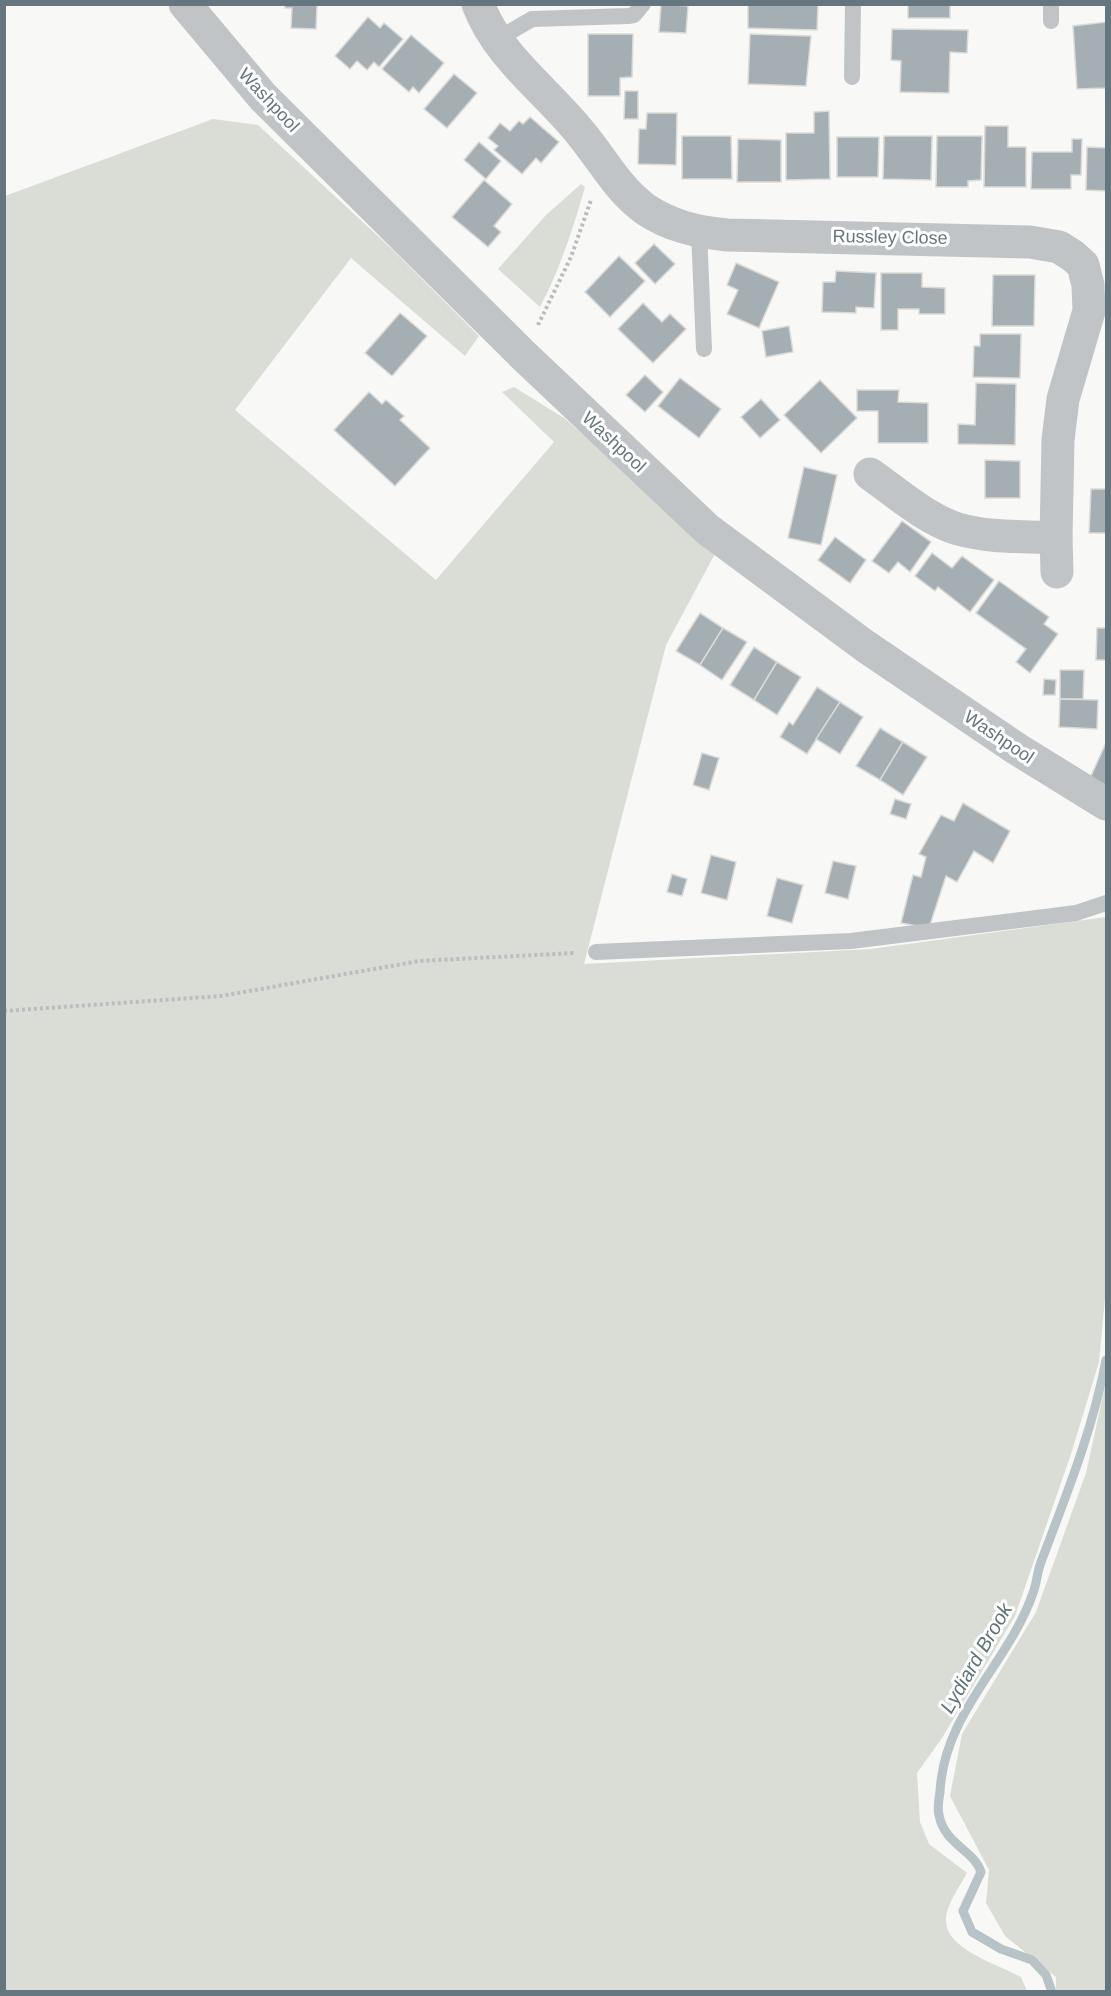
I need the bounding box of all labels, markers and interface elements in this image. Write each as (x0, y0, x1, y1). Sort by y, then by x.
street label: Washpool (235, 64, 303, 136)
street label: Russley Close (832, 226, 948, 248)
street label: Washpool (578, 408, 650, 476)
street label: Washpool (961, 707, 1037, 767)
water label: Lydiard Brook (936, 1598, 1017, 1717)

